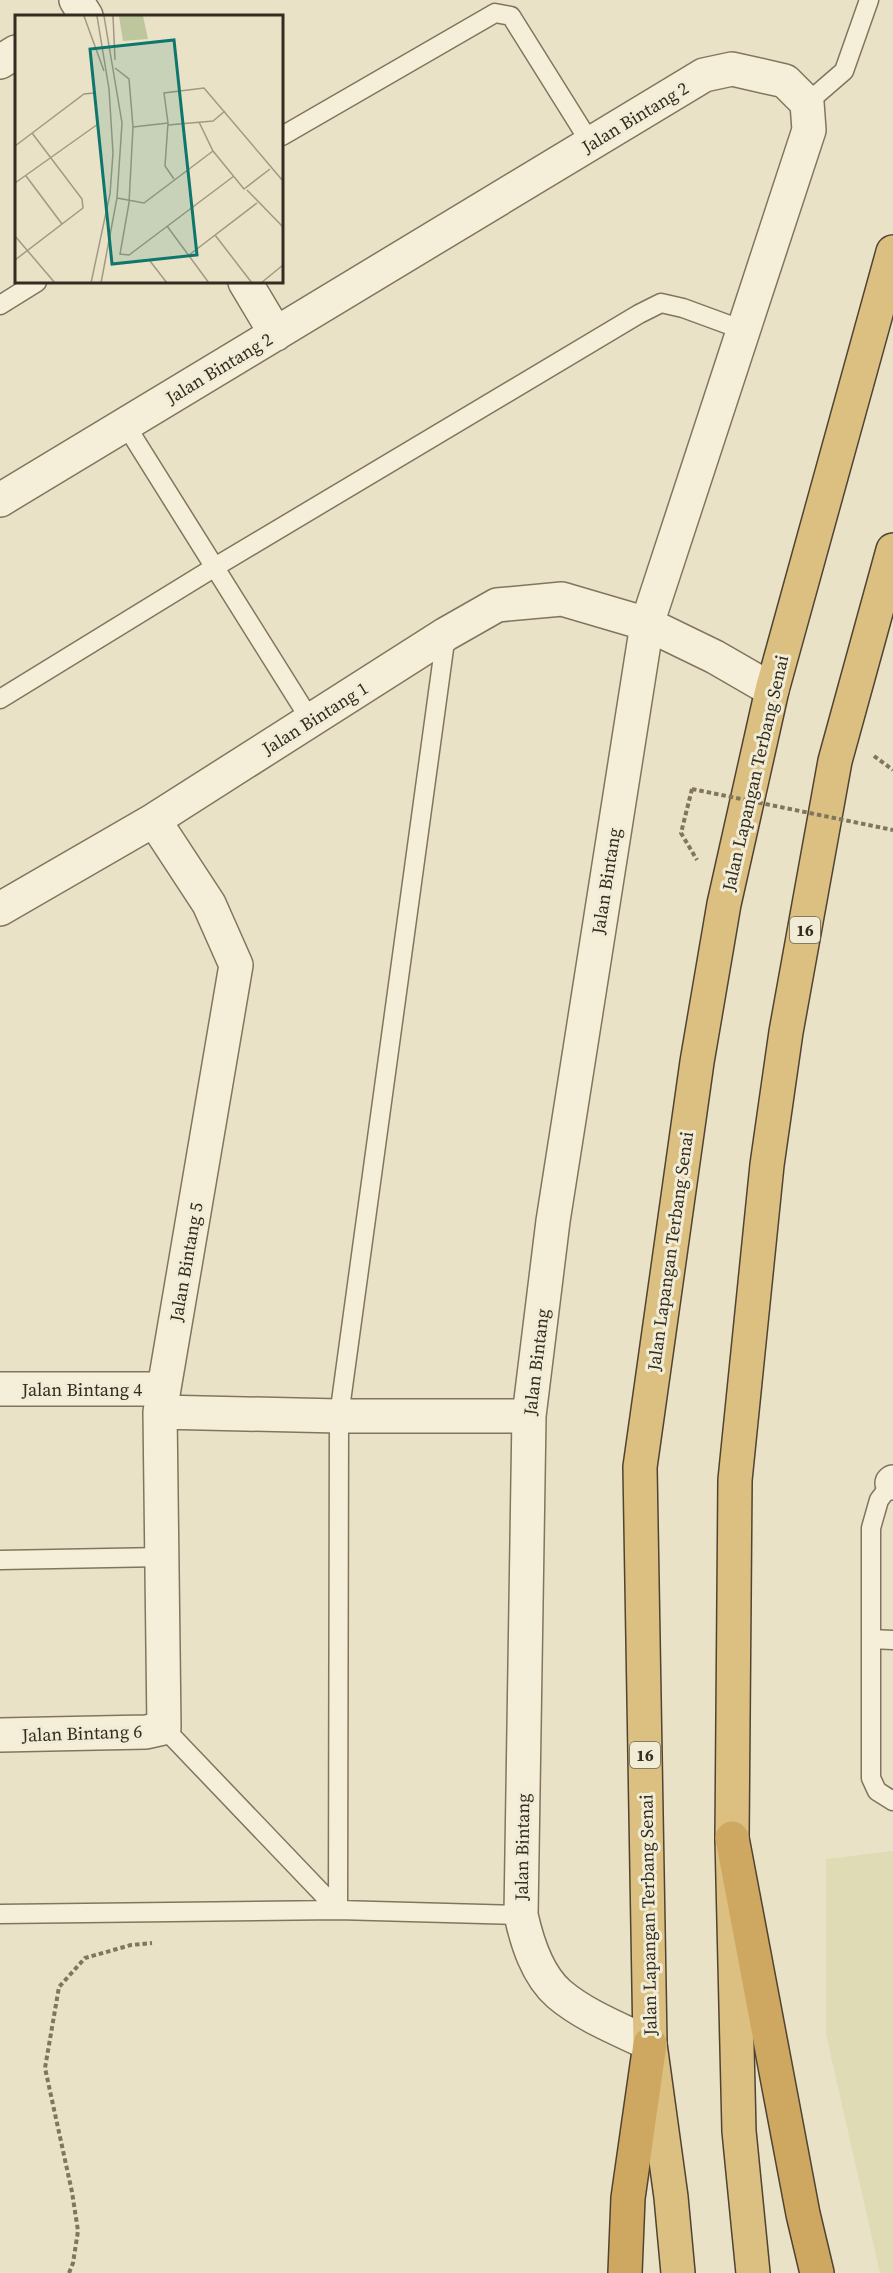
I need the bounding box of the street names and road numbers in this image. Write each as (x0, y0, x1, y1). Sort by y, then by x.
street label: Jalan Bintang 2 (576, 75, 693, 159)
street label: Jalan Bintang 2 (160, 326, 277, 410)
street label: Jalan Lapangan Terbang Senai (715, 653, 794, 894)
street label: Jalan Bintang 1 (256, 675, 373, 761)
street label: Jalan Bintang (585, 826, 627, 937)
road number: 16 (790, 917, 820, 943)
street label: Jalan Lapangan Terbang Senai (641, 1130, 699, 1373)
street label: Jalan Bintang 5 (163, 1200, 209, 1325)
street label: Jalan Bintang (517, 1307, 555, 1418)
street label: Jalan Bintang 4 (21, 1377, 142, 1402)
street label: Jalan Bintang 6 (20, 1718, 143, 1748)
road number: 16 (630, 1742, 660, 1768)
street label: Jalan Bintang (509, 1793, 535, 1902)
street label: Jalan Lapangan Terbang Senai (633, 1794, 663, 2037)

